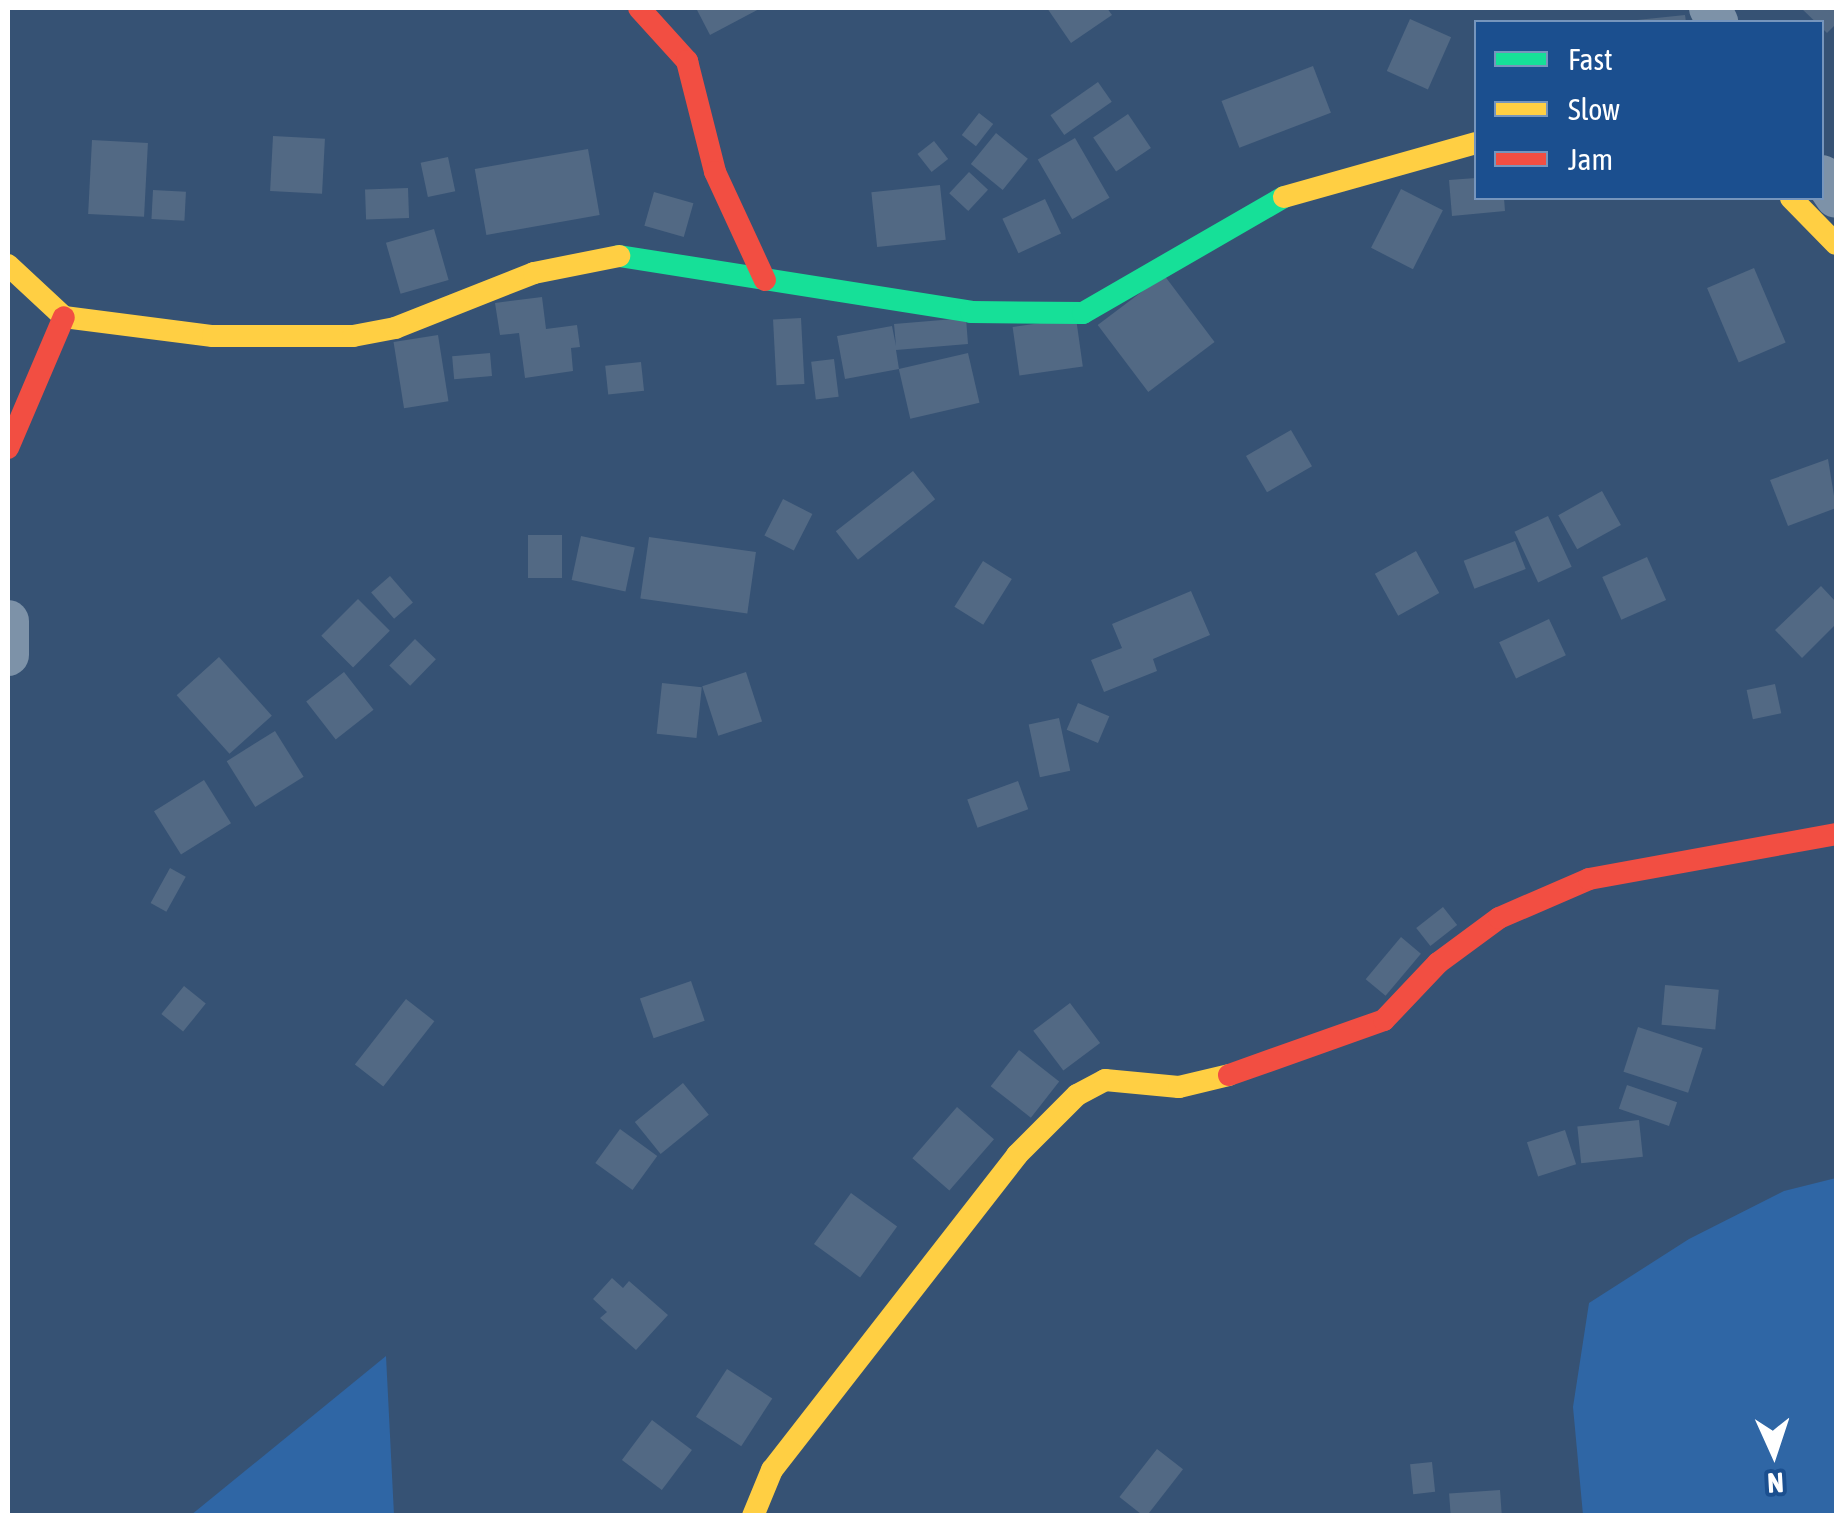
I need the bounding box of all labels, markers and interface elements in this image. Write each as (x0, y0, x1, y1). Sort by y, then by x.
legend (1474, 20, 1824, 200)
text: Fast (1568, 42, 1613, 76)
text: Slow (1568, 92, 1620, 126)
text: Jam (1568, 142, 1613, 176)
north arrow (1724, 1403, 1824, 1503)
text: N (1766, 1467, 1785, 1499)

